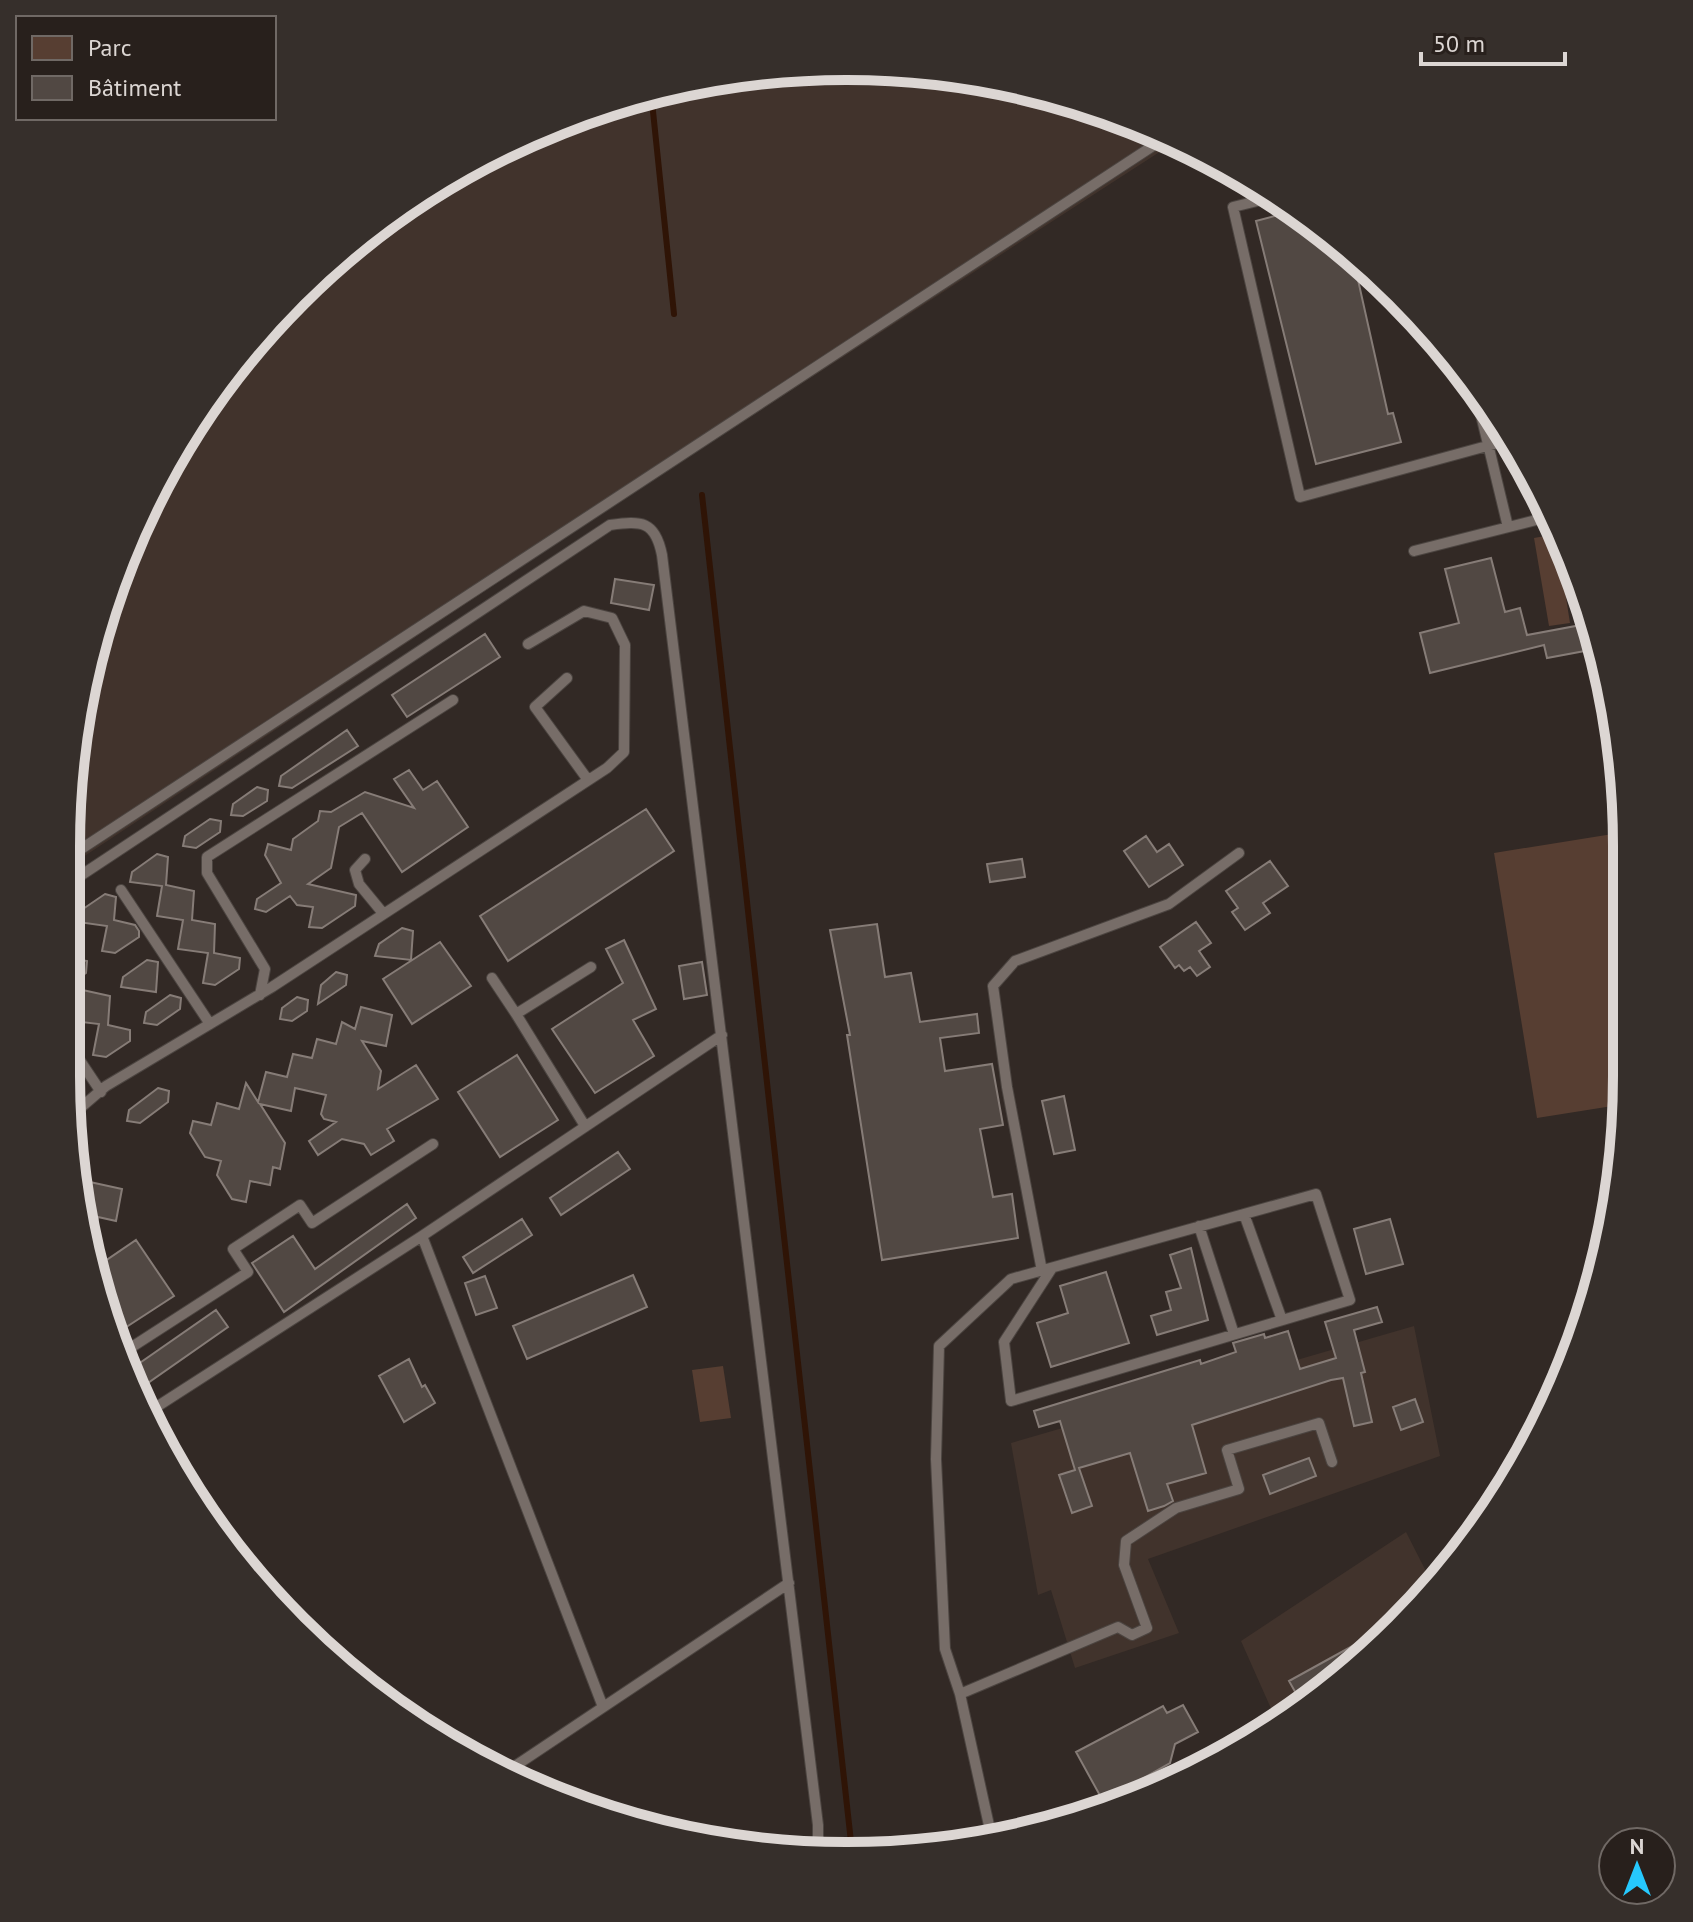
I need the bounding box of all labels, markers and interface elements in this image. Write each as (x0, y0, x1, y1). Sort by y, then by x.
legend (16, 16, 276, 120)
scale bar (1421, 16, 1565, 66)
text: 50 m (1433, 28, 1485, 59)
text: Parc (88, 32, 132, 63)
text: Bâtiment (88, 72, 181, 103)
north arrow (1597, 1826, 1677, 1906)
text: N (1630, 1832, 1644, 1860)

